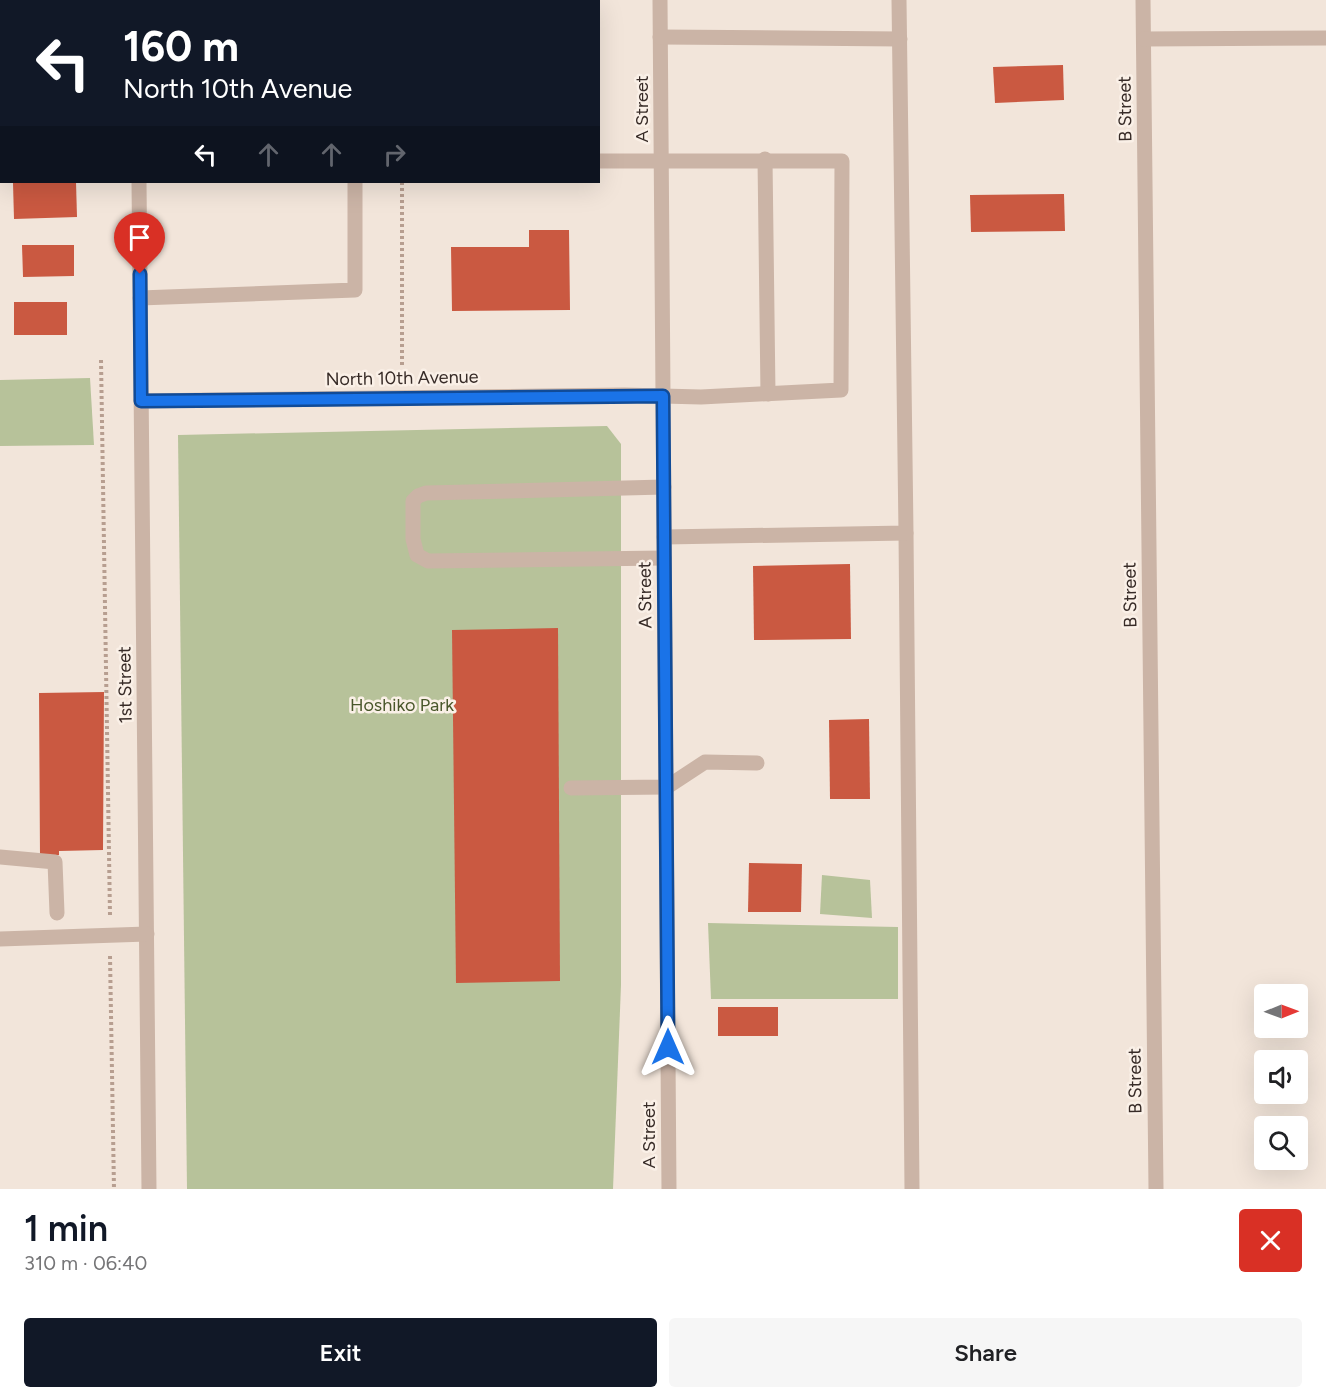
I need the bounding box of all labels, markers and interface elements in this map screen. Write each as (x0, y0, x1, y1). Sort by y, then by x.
text: 160 m (123, 21, 239, 72)
icon: left (24, 24, 102, 102)
text: North 10th Avenue (123, 72, 352, 105)
street label: A Street (631, 75, 653, 143)
street label: B Street (1113, 76, 1137, 142)
icon: left (189, 138, 222, 171)
icon: ahead (252, 138, 285, 171)
icon: ahead (315, 138, 348, 171)
icon: right (378, 138, 411, 171)
pin (114, 212, 165, 274)
icon: arrive (123, 221, 156, 254)
street label: North 10th Avenue (325, 366, 479, 390)
street label: A Street (633, 561, 657, 629)
street label: B Street (1118, 562, 1142, 628)
street label: 1st Street (113, 646, 137, 724)
park label: Hoshiko Park (350, 694, 454, 716)
north arrow (1254, 984, 1308, 1038)
map controls (1254, 984, 1308, 1170)
position arrow (636, 1015, 700, 1079)
street label: B Street (1123, 1048, 1147, 1114)
button: sound (1254, 1050, 1308, 1104)
street label: A Street (638, 1101, 660, 1169)
button: search (1254, 1116, 1308, 1170)
text: 1 min (24, 1207, 108, 1250)
button: close (1239, 1209, 1302, 1272)
text: 310 m · 06:40 (24, 1251, 147, 1275)
button: Exit (24, 1318, 657, 1387)
button: Share (669, 1318, 1302, 1387)

